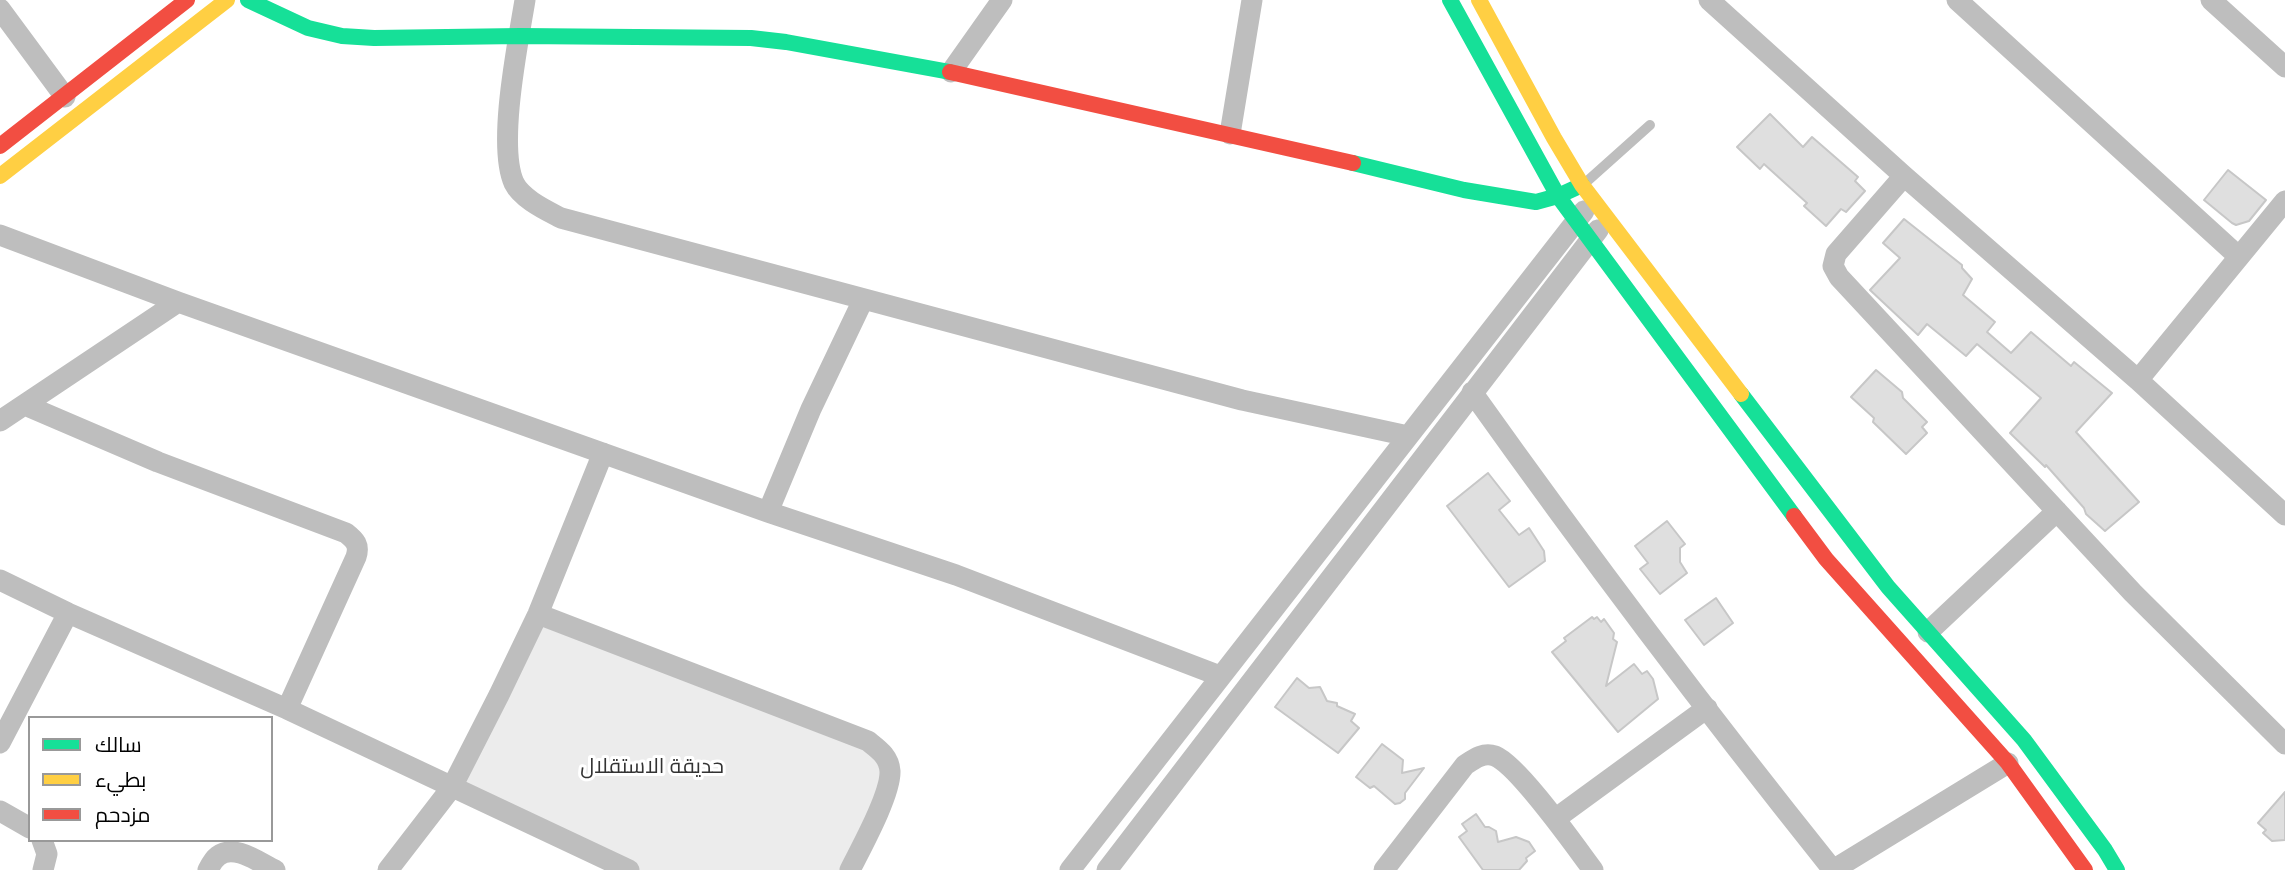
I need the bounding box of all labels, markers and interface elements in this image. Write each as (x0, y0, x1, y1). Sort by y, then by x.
legend (28, 716, 273, 842)
text: سالك (95, 732, 142, 757)
park label: حديقة الاستقلال (580, 754, 724, 780)
text: بطيء (95, 767, 146, 792)
text: مزدحم (95, 802, 150, 827)

